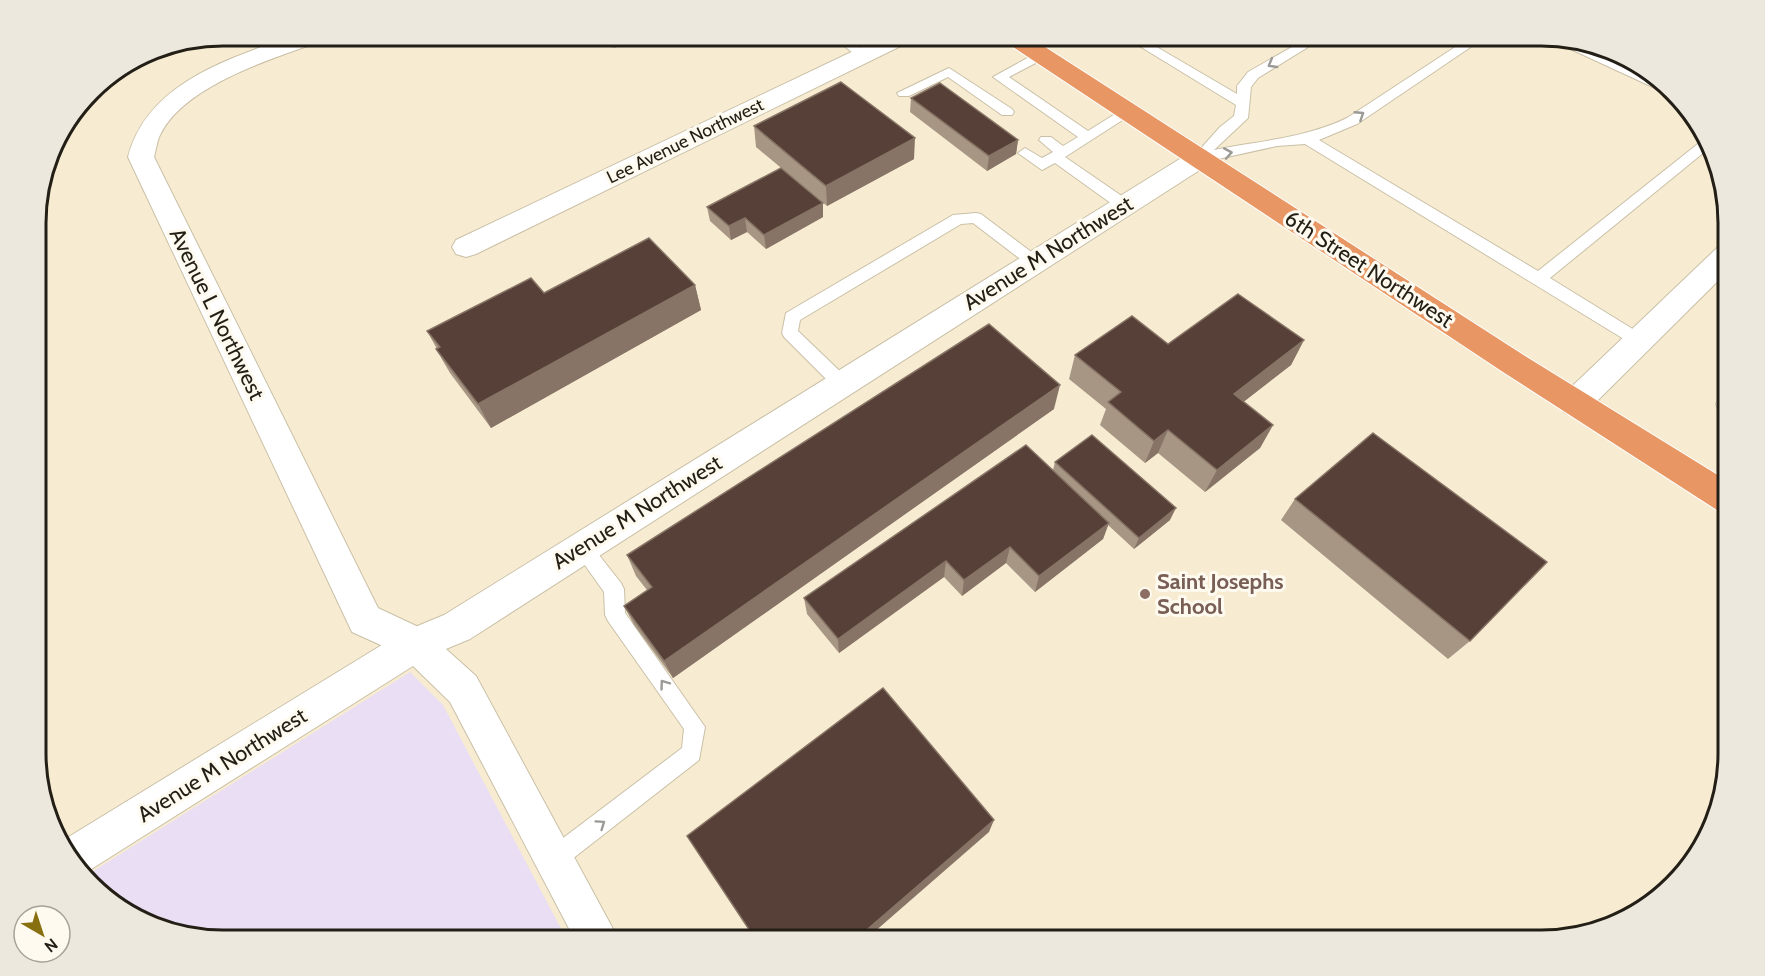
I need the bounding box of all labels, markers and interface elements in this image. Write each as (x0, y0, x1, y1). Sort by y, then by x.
one-way arrow (1268, 56, 1279, 68)
street label: Lee Avenue Northwest (603, 93, 767, 189)
one-way arrow (1353, 111, 1364, 122)
one-way arrow (1222, 147, 1232, 160)
street label: Avenue M Northwest (958, 190, 1138, 316)
street label: 6th Street Northwest (1280, 204, 1459, 334)
street label: Avenue L Northwest (164, 224, 271, 405)
street label: Avenue M Northwest (547, 449, 727, 575)
place label: Saint Josephs School (1157, 568, 1284, 620)
marker: Saint Josephs School (1138, 587, 1152, 601)
one-way arrow (660, 679, 671, 690)
street label: Avenue M Northwest (132, 702, 312, 828)
one-way arrow (595, 820, 606, 831)
north arrow (12, 904, 72, 964)
text: N (41, 934, 61, 956)

